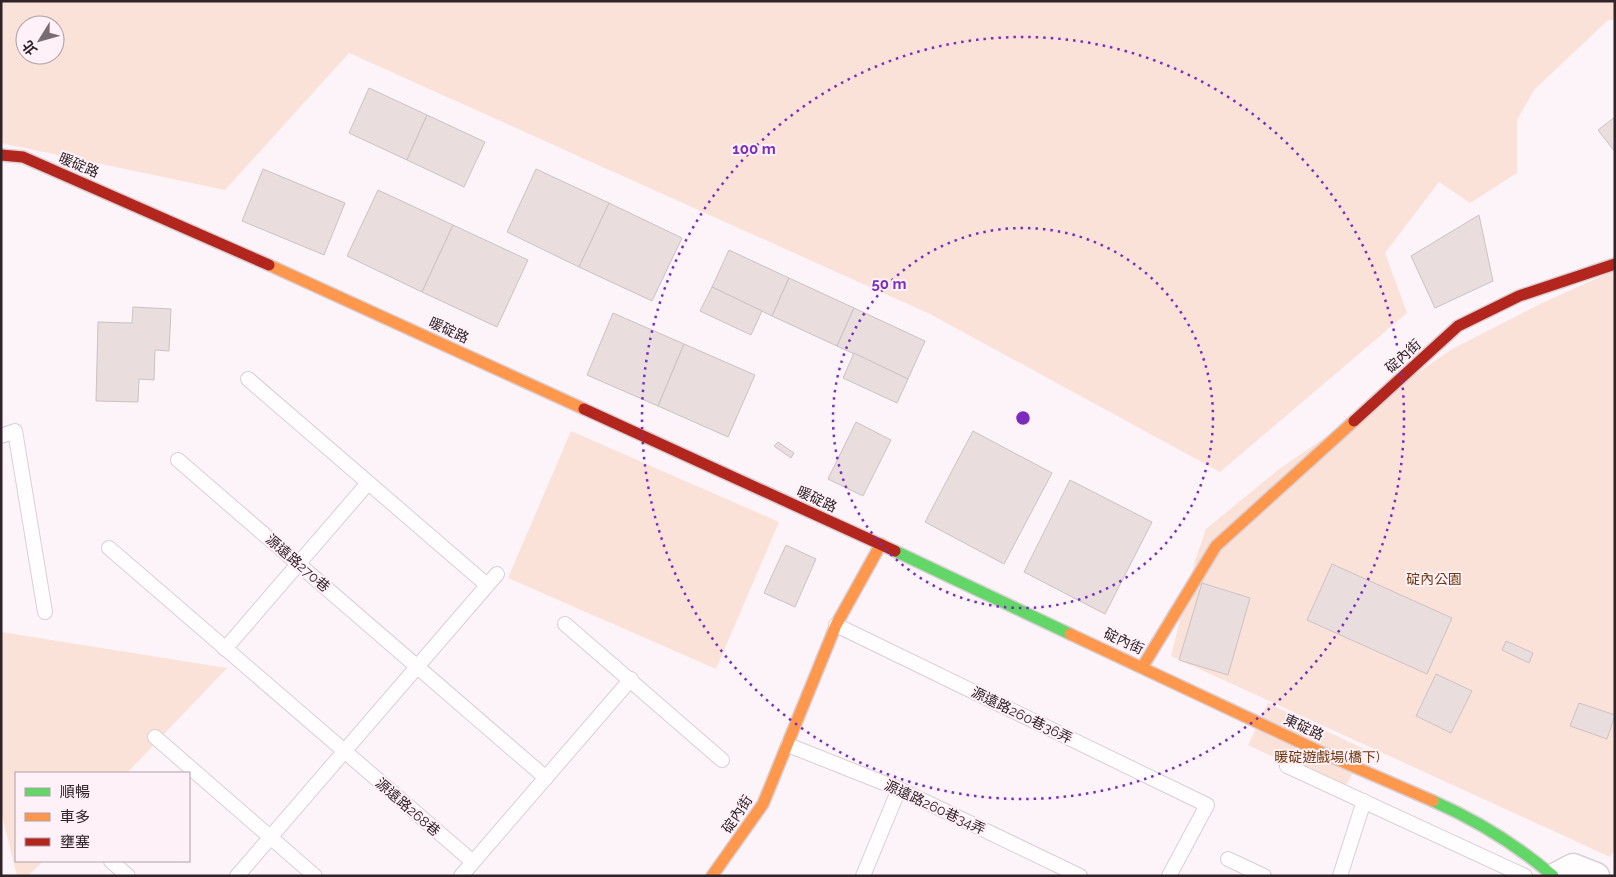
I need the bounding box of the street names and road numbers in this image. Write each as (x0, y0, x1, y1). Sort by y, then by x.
street label: 暖碇路 (57, 149, 101, 181)
street label: 暖碇路 (427, 314, 471, 346)
street label: 碇內街 (1382, 336, 1424, 376)
street label: 暖碇路 (795, 483, 839, 515)
street label: 源遠路270巷 (263, 531, 333, 595)
street label: 碇內街 (1102, 625, 1146, 657)
street label: 源遠路260巷36弄 (969, 684, 1075, 746)
street label: 東碇路 (1282, 711, 1326, 743)
street label: 源遠路268巷 (373, 775, 443, 839)
street label: 源遠路260巷34弄 (882, 777, 988, 837)
street label: 碇內街 (719, 792, 755, 836)

